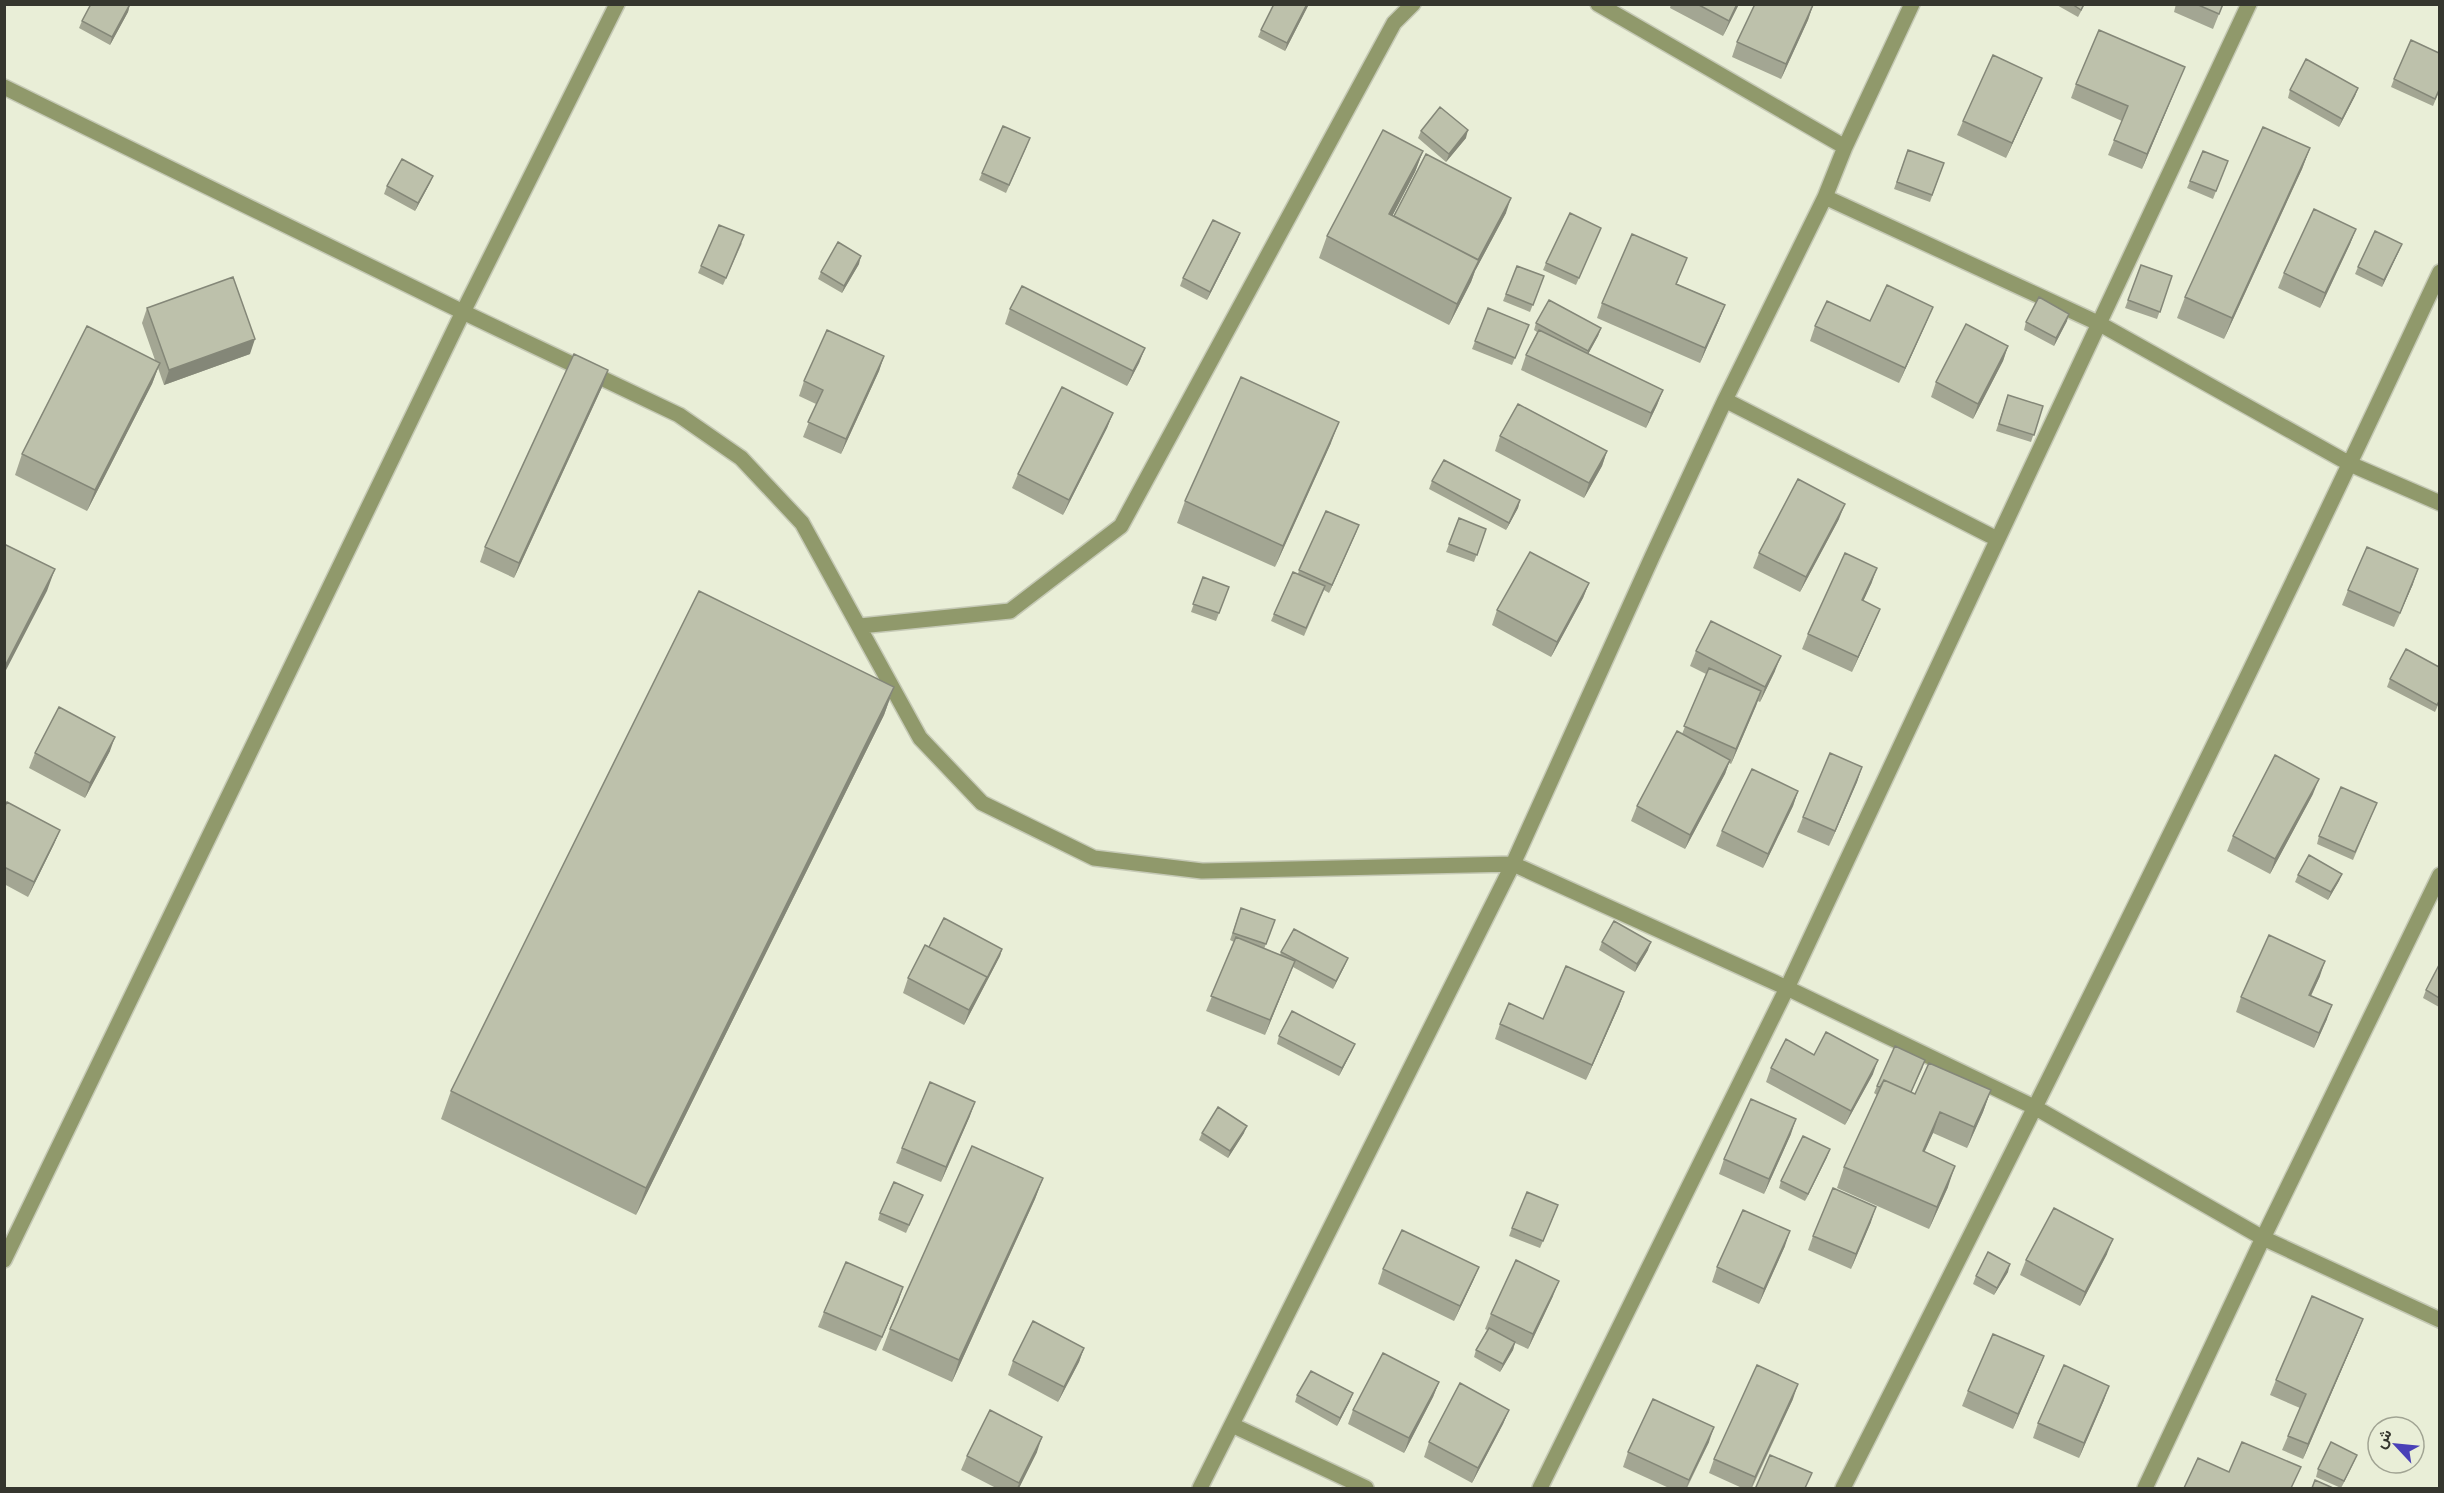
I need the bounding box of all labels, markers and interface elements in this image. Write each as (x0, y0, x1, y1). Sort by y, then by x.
north arrow (2366, 1415, 2426, 1475)
text: ش (2372, 1427, 2396, 1451)

